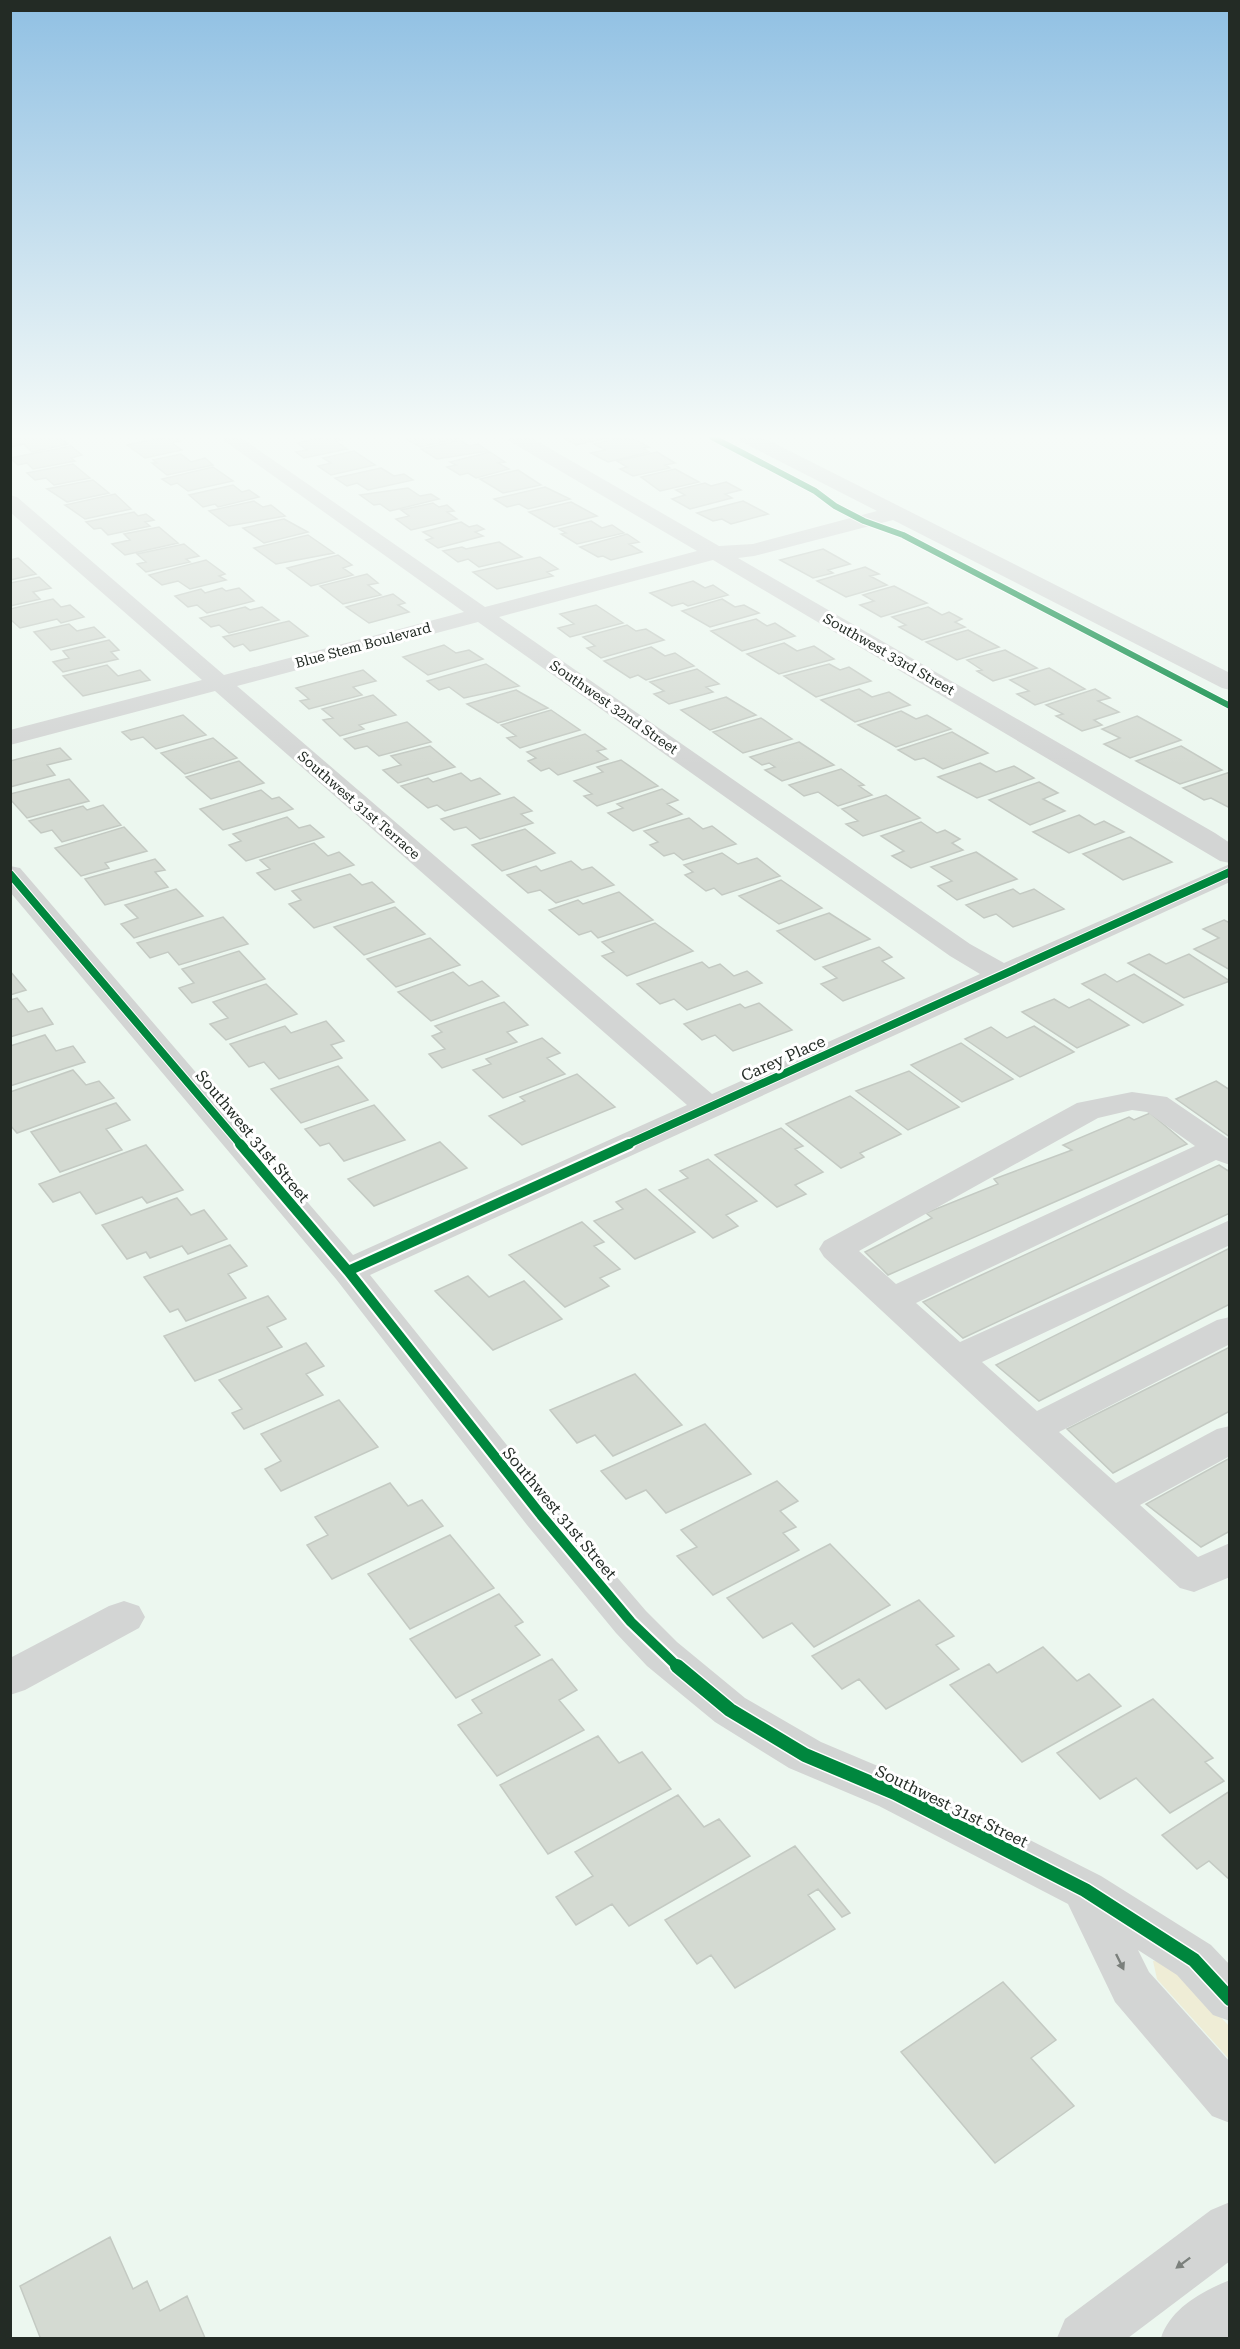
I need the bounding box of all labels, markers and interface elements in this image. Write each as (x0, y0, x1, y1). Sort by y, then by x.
street label: Southwest 33rd Street (821, 610, 957, 698)
street label: Blue Stem Boulevard (293, 619, 433, 671)
street label: Southwest 32nd Street (547, 657, 681, 757)
street label: Southwest 31st Terrace (295, 748, 423, 863)
street label: Carey Place (738, 1031, 828, 1085)
street label: Southwest 31st Street (192, 1066, 314, 1206)
street label: Southwest 31st Street (499, 1443, 621, 1583)
street label: Southwest 31st Street (873, 1761, 1031, 1852)
one-way arrow (1115, 1953, 1125, 1970)
one-way arrow (1175, 2257, 1191, 2269)

